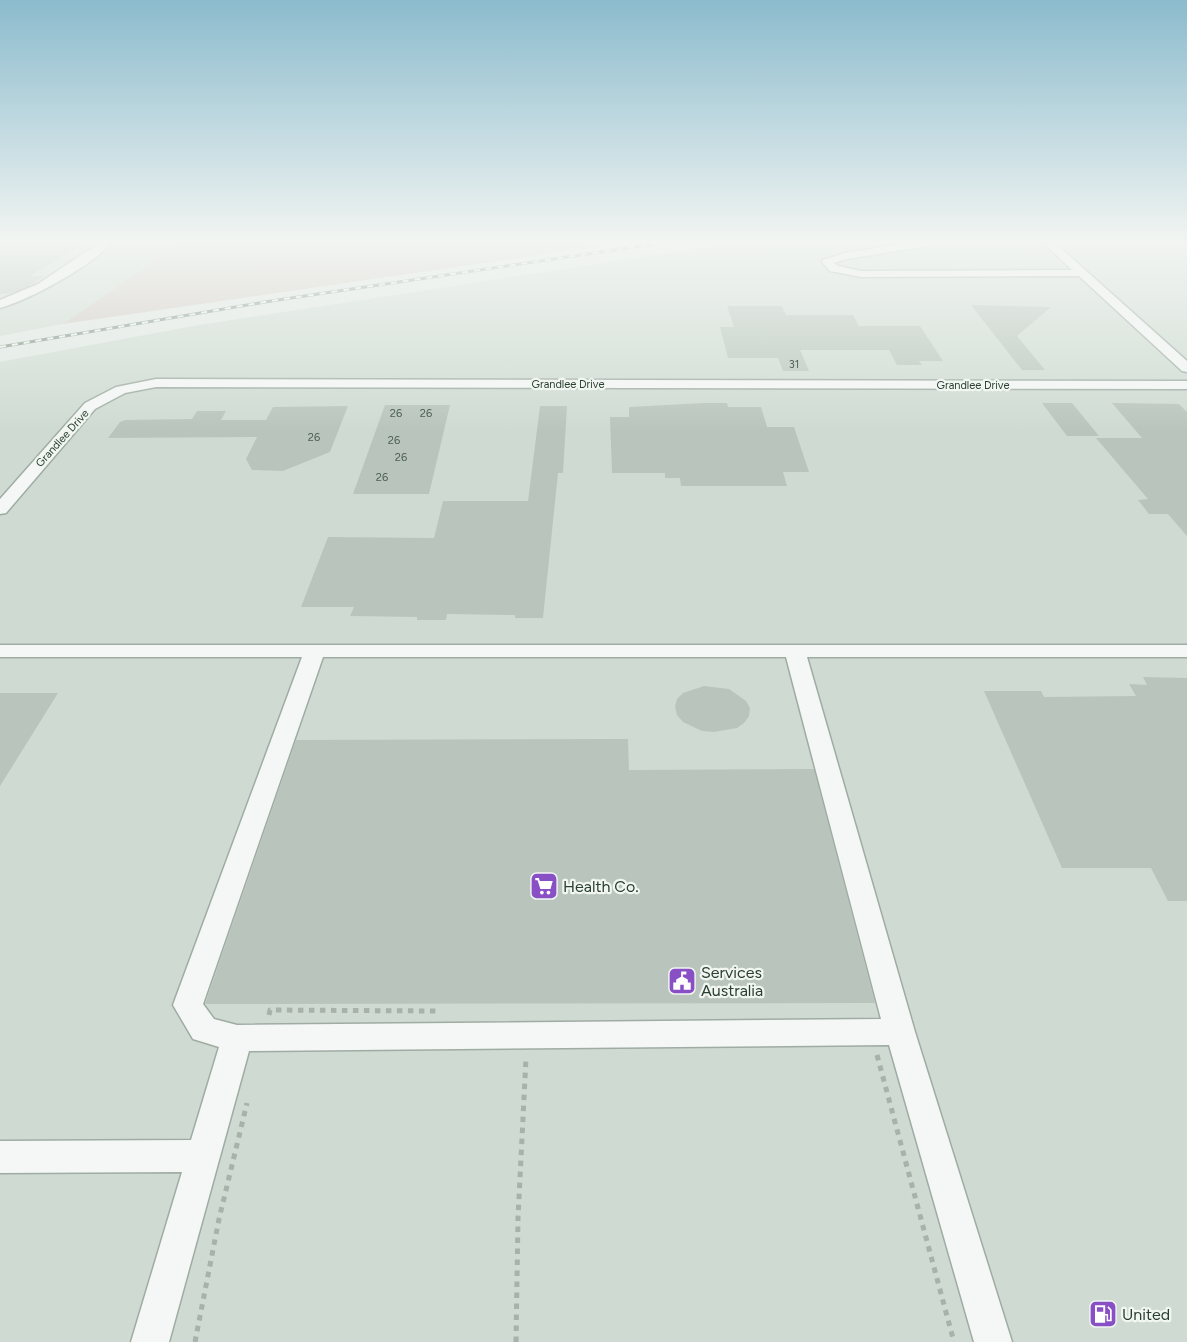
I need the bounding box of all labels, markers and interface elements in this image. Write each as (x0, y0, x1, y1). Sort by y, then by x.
house number: 31 (789, 358, 799, 371)
street label: Grandlee Drive (532, 378, 604, 391)
street label: Grandlee Drive (937, 379, 1009, 392)
street label: Grandlee Drive (33, 407, 92, 470)
house number: 26 (390, 407, 402, 420)
house number: 26 (420, 407, 432, 420)
house number: 26 (308, 431, 320, 444)
house number: 26 (388, 434, 400, 447)
house number: 26 (395, 451, 407, 464)
house number: 26 (376, 471, 388, 484)
supermarket icon: Health Co. (529, 871, 559, 901)
place label: Health Co. (563, 877, 639, 896)
place label: Services Australia (701, 963, 763, 1000)
public building icon: Services Australia (667, 966, 697, 996)
fuel station icon: United (1088, 1299, 1118, 1329)
place label: United (1122, 1305, 1170, 1324)

